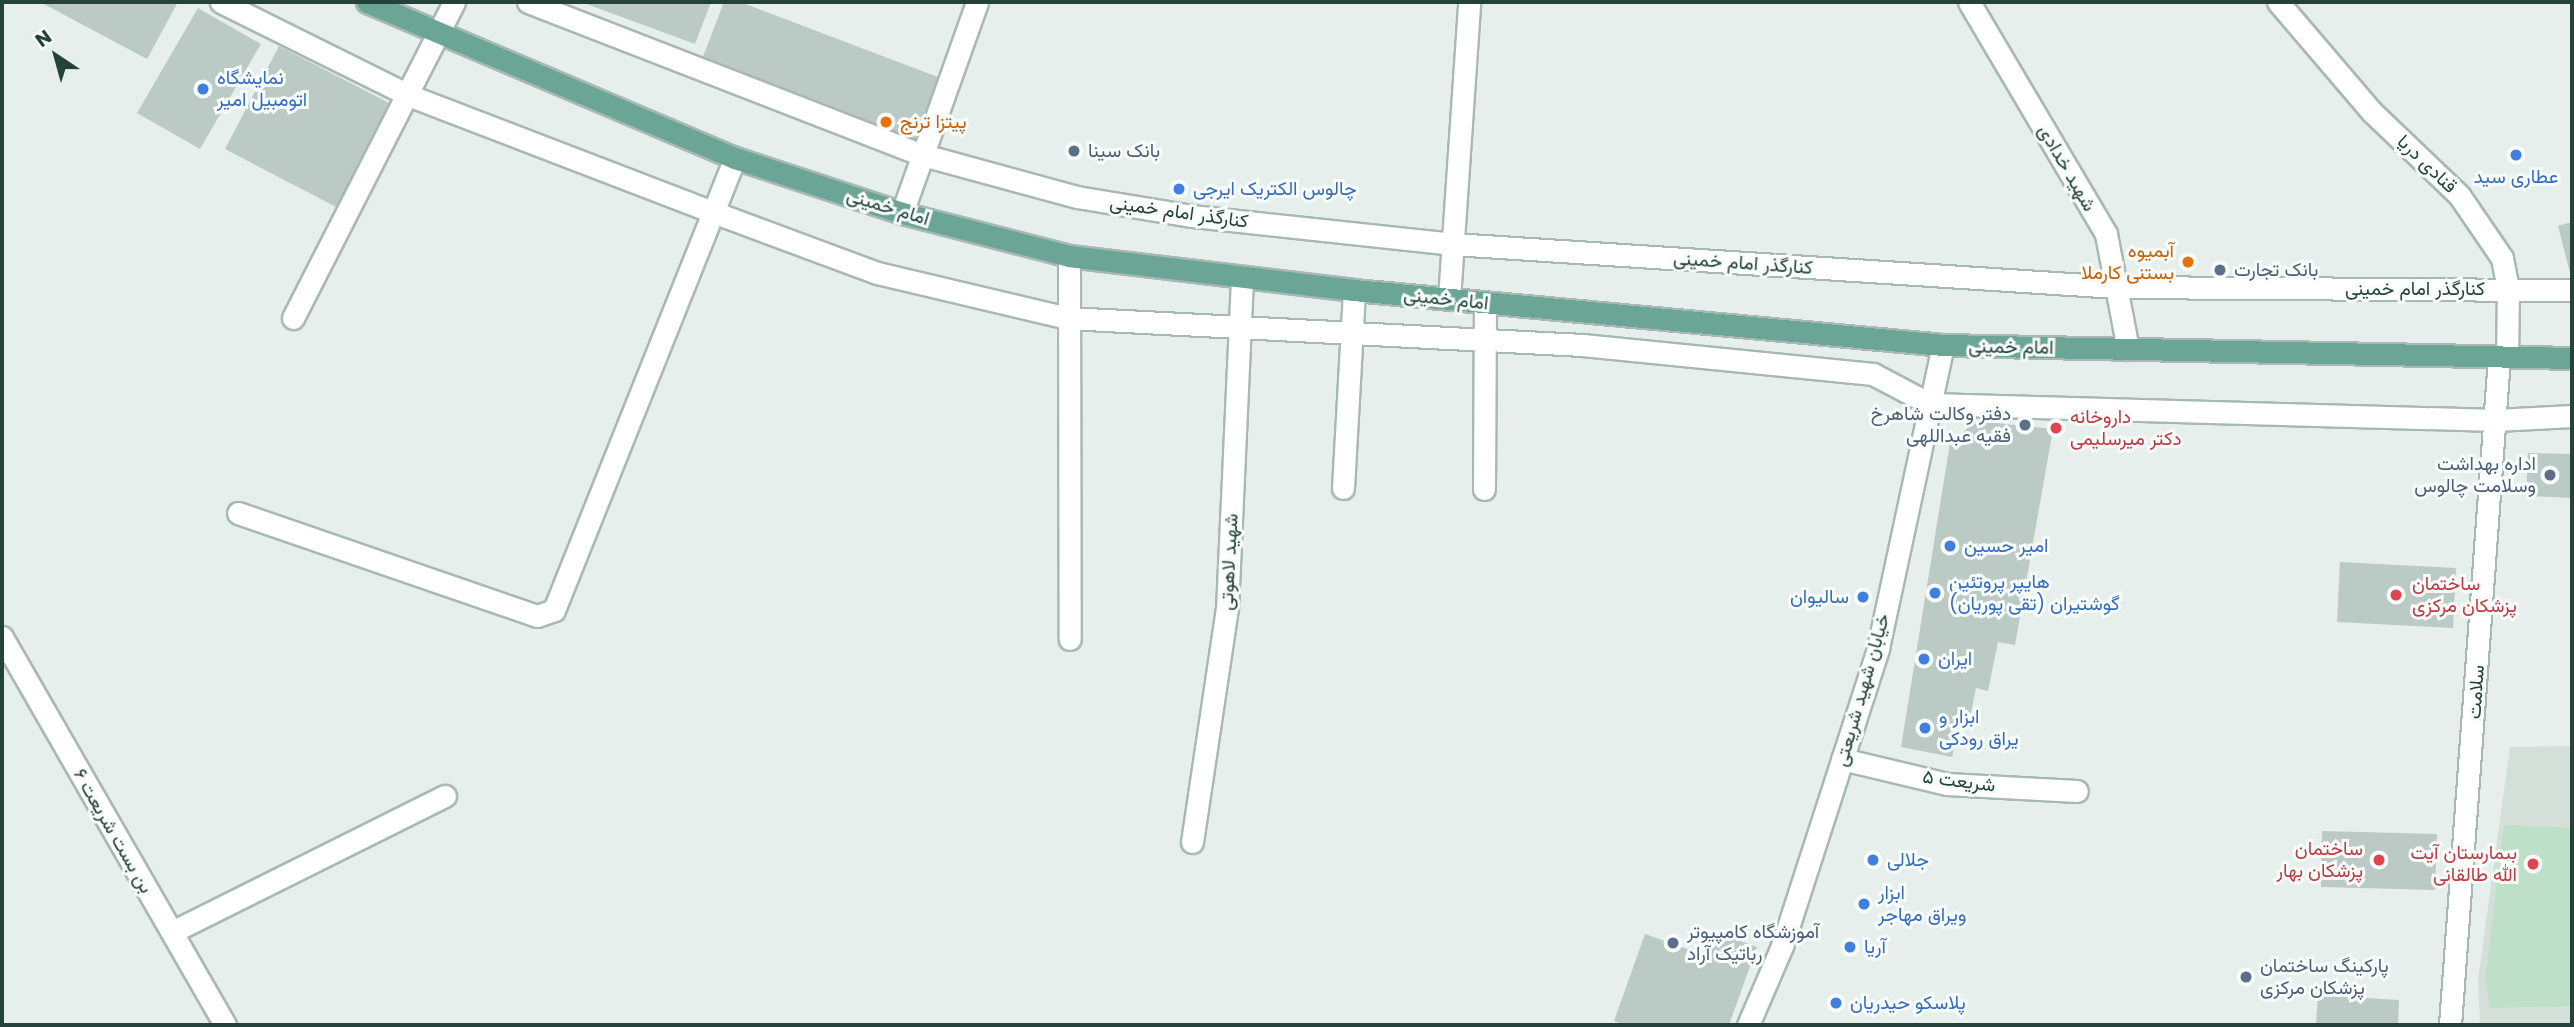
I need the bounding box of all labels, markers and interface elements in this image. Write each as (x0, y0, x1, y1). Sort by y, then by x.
north arrow (21, 21, 91, 91)
text: N (30, 23, 57, 54)
place label: نمایشگاه اتومبیل امیر (217, 67, 307, 111)
marker: نمایشگاه اتومبیل امیر (195, 81, 211, 97)
place label: پیتزا ترنج (900, 111, 967, 133)
marker: پیتزا ترنج (878, 114, 894, 130)
street label: شهید خدادی (2033, 121, 2101, 215)
street label: قنادی دریا (2392, 130, 2462, 198)
place label: بانک سینا (1088, 140, 1160, 162)
marker: بانک سینا (1066, 143, 1082, 159)
marker: عطاری سید (2508, 147, 2524, 163)
place label: عطاری سید (2474, 166, 2558, 188)
place label: چالوس الکتریک ایرجی (1193, 178, 1357, 200)
marker: چالوس الکتریک ایرجی (1171, 181, 1187, 197)
street label: امام خمینی (844, 184, 932, 230)
street label: کنارگذر امام خمینی (1108, 191, 1250, 233)
place label: آبمیوه بستنی کارملا (2081, 240, 2174, 284)
street label: کنارگذر امام خمینی (1672, 247, 1814, 279)
marker: آبمیوه بستنی کارملا (2180, 254, 2196, 270)
place label: بانک تجارت (2234, 259, 2318, 281)
marker: بانک تجارت (2212, 262, 2228, 278)
street label: کنارگذر امام خمینی (2345, 278, 2485, 300)
street label: امام خمینی (1402, 283, 1490, 315)
street label: امام خمینی (1968, 335, 2054, 359)
place label: دفتر وکالت شاهرخ فقیه عبداللهی (1871, 403, 2011, 447)
place label: داروخانه دکتر میرسلیمی (2070, 406, 2181, 450)
marker: دفتر وکالت شاهرخ فقیه عبداللهی (2017, 417, 2033, 433)
marker: داروخانه دکتر میرسلیمی (2048, 420, 2064, 436)
place label: اداره بهداشت وسلامت چالوس (2414, 453, 2536, 497)
marker: اداره بهداشت وسلامت چالوس (2542, 467, 2558, 483)
street label: شهید لاهوتی (1215, 513, 1243, 611)
place label: امیر حسین (1964, 535, 2049, 557)
marker: امیر حسین (1942, 538, 1958, 554)
place label: هایپر پروتئین گوشتیران (تقی پوریان) (1949, 571, 2120, 615)
place label: ساختمان پزشکان مرکزی (2412, 573, 2517, 617)
marker: هایپر پروتئین گوشتیران (تقی پوریان) (1927, 585, 1943, 601)
marker: ساختمان پزشکان مرکزی (2386, 585, 2406, 605)
place label: سالیوان (1790, 586, 1849, 608)
marker: سالیوان (1855, 589, 1871, 605)
street label: خیابان شهید شریعتی (1829, 611, 1895, 769)
place label: ایران (1938, 648, 1972, 670)
marker: ایران (1916, 651, 1932, 667)
street label: سلامت (2463, 664, 2489, 720)
place label: ابزار و یراق رودکی (1939, 706, 2019, 750)
marker: ابزار و یراق رودکی (1917, 720, 1933, 736)
street label: بن بست شریعت ۶ (68, 765, 158, 897)
street label: شریعت ۵ (1921, 765, 1997, 797)
place label: ساختمان پزشکان بهار (2276, 838, 2363, 882)
place label: بیمارستان آیت الله طالقانی (2410, 842, 2517, 886)
place label: جلالی (1887, 849, 1929, 871)
marker: ساختمان پزشکان بهار (2369, 850, 2389, 870)
marker: جلالی (1865, 852, 1881, 868)
marker: بیمارستان آیت الله طالقانی (2523, 854, 2543, 874)
place label: ابزار ویراق مهاجر (1878, 882, 1966, 926)
marker: ابزار ویراق مهاجر (1856, 896, 1872, 912)
place label: آموزشگاه کامپیوتر رباتیک آراد (1687, 921, 1819, 965)
marker: آموزشگاه کامپیوتر رباتیک آراد (1665, 935, 1681, 951)
place label: آریا (1864, 936, 1886, 958)
marker: آریا (1842, 939, 1858, 955)
place label: پارکینگ ساختمان پزشکان مرکزی (2260, 955, 2389, 999)
marker: پارکینگ ساختمان پزشکان مرکزی (2238, 969, 2254, 985)
place label: پلاسکو حیدریان (1850, 992, 1966, 1014)
marker: پلاسکو حیدریان (1828, 995, 1844, 1011)

